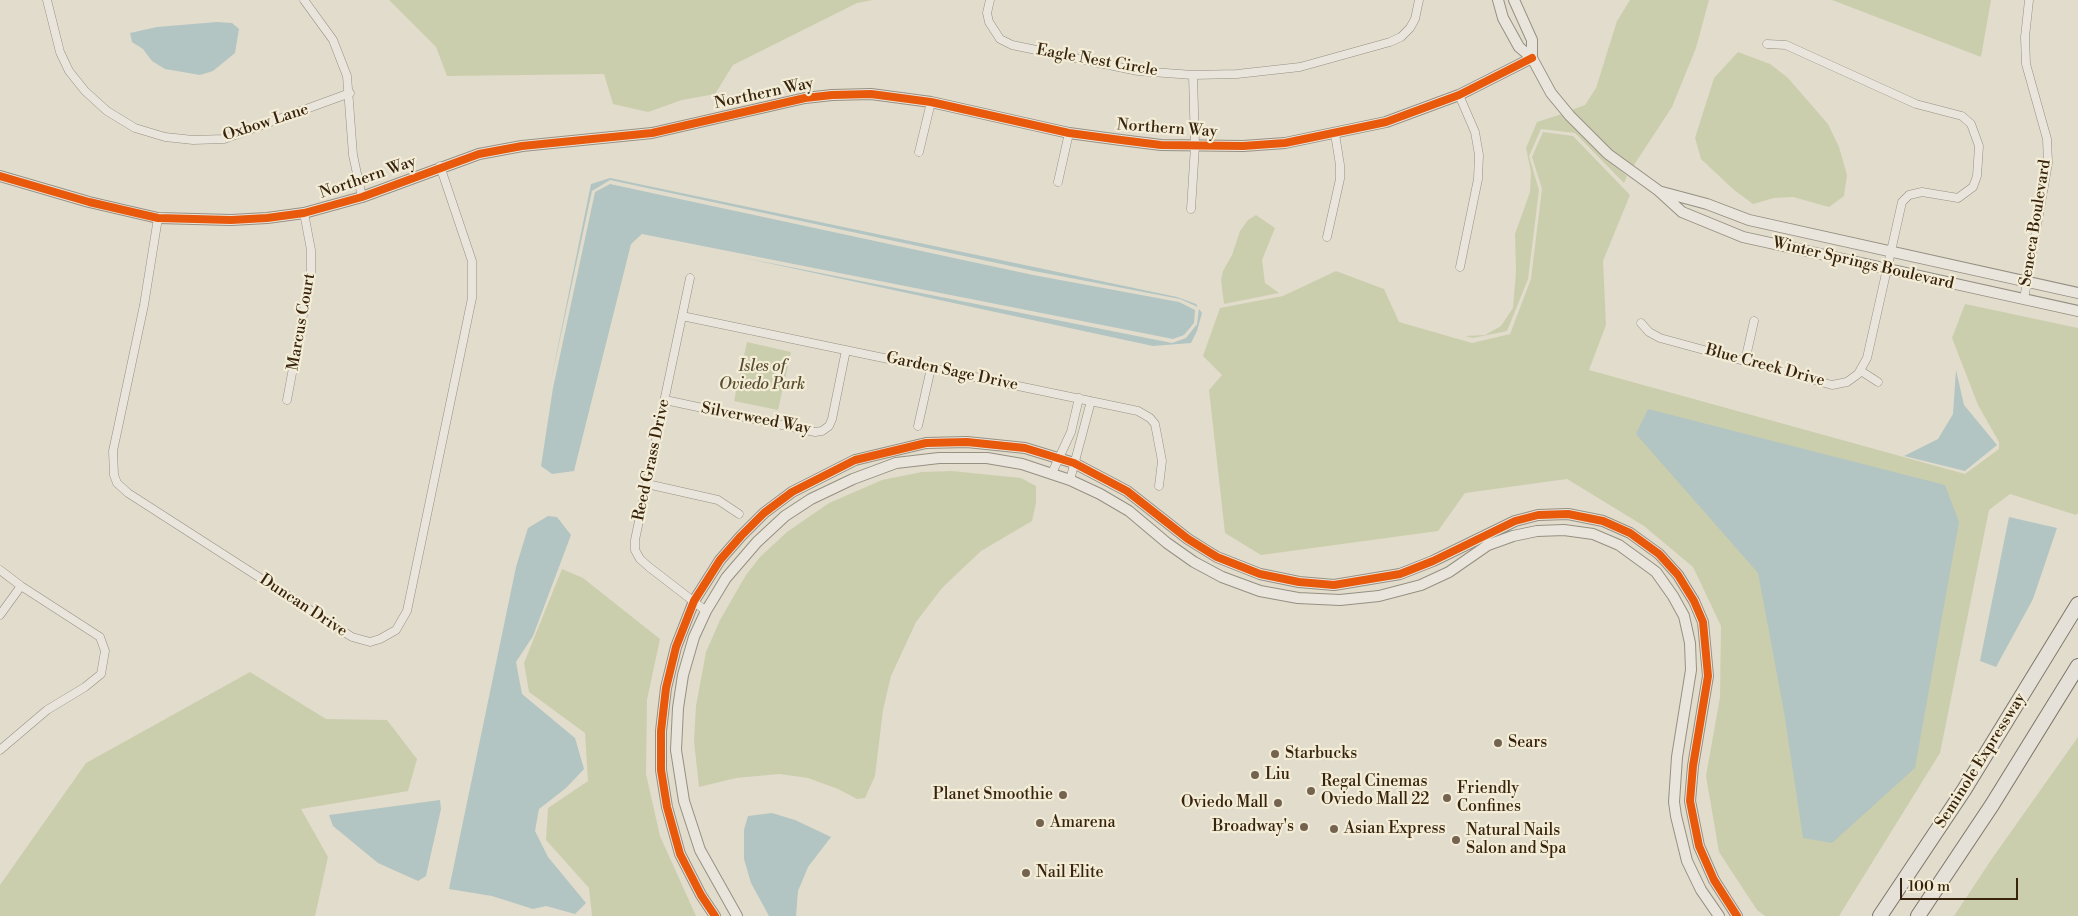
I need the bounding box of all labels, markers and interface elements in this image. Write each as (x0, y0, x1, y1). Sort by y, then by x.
street label: Eagle Nest Circle (1035, 41, 1159, 81)
street label: Northern Way (713, 74, 815, 114)
street label: Oxbow Lane (221, 100, 311, 146)
street label: Northern Way (1116, 116, 1218, 142)
street label: Northern Way (317, 153, 419, 203)
street label: Seneca Boulevard (2016, 158, 2056, 288)
street label: Winter Springs Boulevard (1770, 234, 1956, 294)
street label: Marcus Court (284, 272, 320, 372)
street label: Blue Creek Drive (1703, 341, 1827, 391)
street label: Garden Sage Drive (884, 349, 1020, 395)
park label: Isles of Oviedo Park (719, 357, 805, 395)
street label: Reed Grass Drive (630, 397, 674, 523)
street label: Silverweed Way (700, 399, 812, 439)
street label: Duncan Drive (255, 570, 351, 642)
street label: Seminole Expressway (1932, 690, 2030, 832)
place label: Sears (1508, 733, 1547, 753)
marker: Sears (1492, 737, 1504, 749)
place label: Starbucks (1285, 744, 1357, 764)
marker: Starbucks (1269, 748, 1281, 760)
place label: Liu (1265, 765, 1290, 785)
marker: Liu (1249, 769, 1261, 781)
place label: Regal Cinemas Oviedo Mall 22 (1321, 772, 1429, 810)
place label: Friendly Confines (1457, 779, 1521, 817)
place label: Planet Smoothie (933, 785, 1053, 805)
marker: Regal Cinemas Oviedo Mall 22 (1305, 785, 1317, 797)
marker: Planet Smoothie (1057, 789, 1069, 801)
marker: Friendly Confines (1441, 792, 1453, 804)
place label: Oviedo Mall (1181, 793, 1268, 813)
marker: Oviedo Mall (1272, 797, 1284, 809)
place label: Amarena (1050, 813, 1116, 833)
marker: Amarena (1034, 817, 1046, 829)
place label: Broadway's (1212, 817, 1294, 837)
place label: Asian Express (1344, 819, 1445, 839)
marker: Broadway's (1298, 821, 1310, 833)
place label: Natural Nails Salon and Spa (1466, 821, 1566, 859)
marker: Asian Express (1328, 823, 1340, 835)
marker: Natural Nails Salon and Spa (1450, 834, 1462, 846)
place label: Nail Elite (1036, 863, 1104, 883)
marker: Nail Elite (1020, 867, 1032, 879)
scale bar (1903, 868, 2020, 900)
text: 100 m (1908, 877, 1950, 896)

